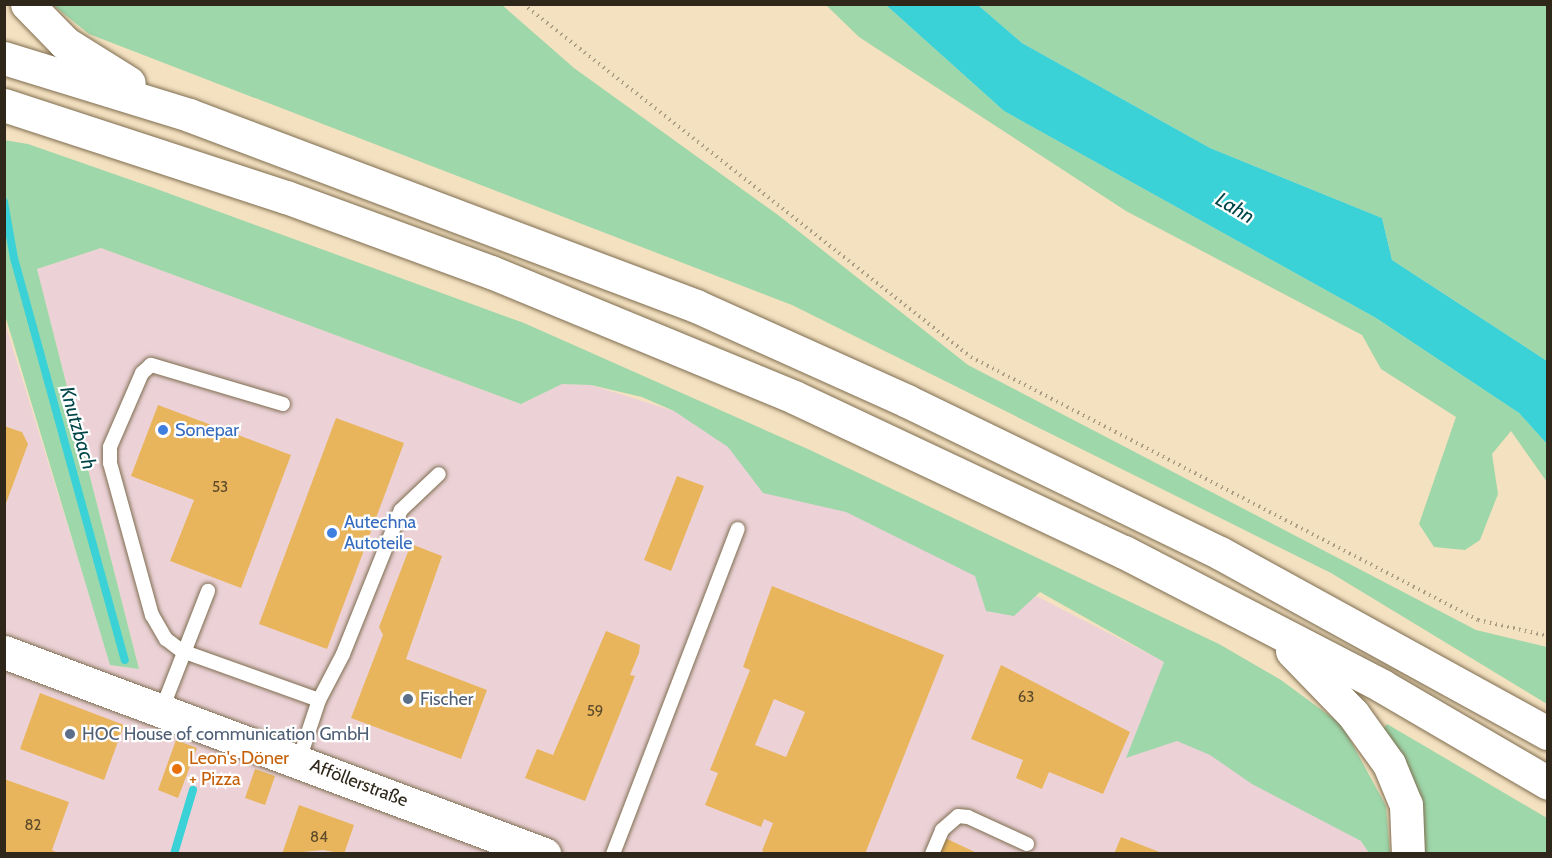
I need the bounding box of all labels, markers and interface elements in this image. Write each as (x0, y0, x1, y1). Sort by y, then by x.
water label: Lahn (1211, 187, 1259, 229)
water label: Knutzbach (55, 384, 101, 472)
place label: Sonepar (175, 419, 239, 441)
marker: Sonepar (156, 423, 170, 437)
house number: 53 (212, 479, 228, 497)
place label: Autechna Autoteile (344, 512, 416, 554)
marker: Autechna Autoteile (325, 526, 339, 540)
place label: Fischer (420, 688, 473, 710)
house number: 63 (1018, 689, 1034, 707)
marker: Fischer (401, 692, 415, 706)
house number: 59 (587, 703, 603, 721)
place label: HOC House of communication GmbH (82, 723, 370, 745)
marker: HOC House of communication GmbH (63, 727, 77, 741)
place label: Leon's Döner + Pizza (189, 748, 289, 790)
street label: Afföllerstraße (307, 754, 411, 812)
marker: Leon's Döner + Pizza (170, 762, 184, 776)
house number: 82 (25, 817, 41, 835)
house number: 84 (310, 829, 328, 847)

